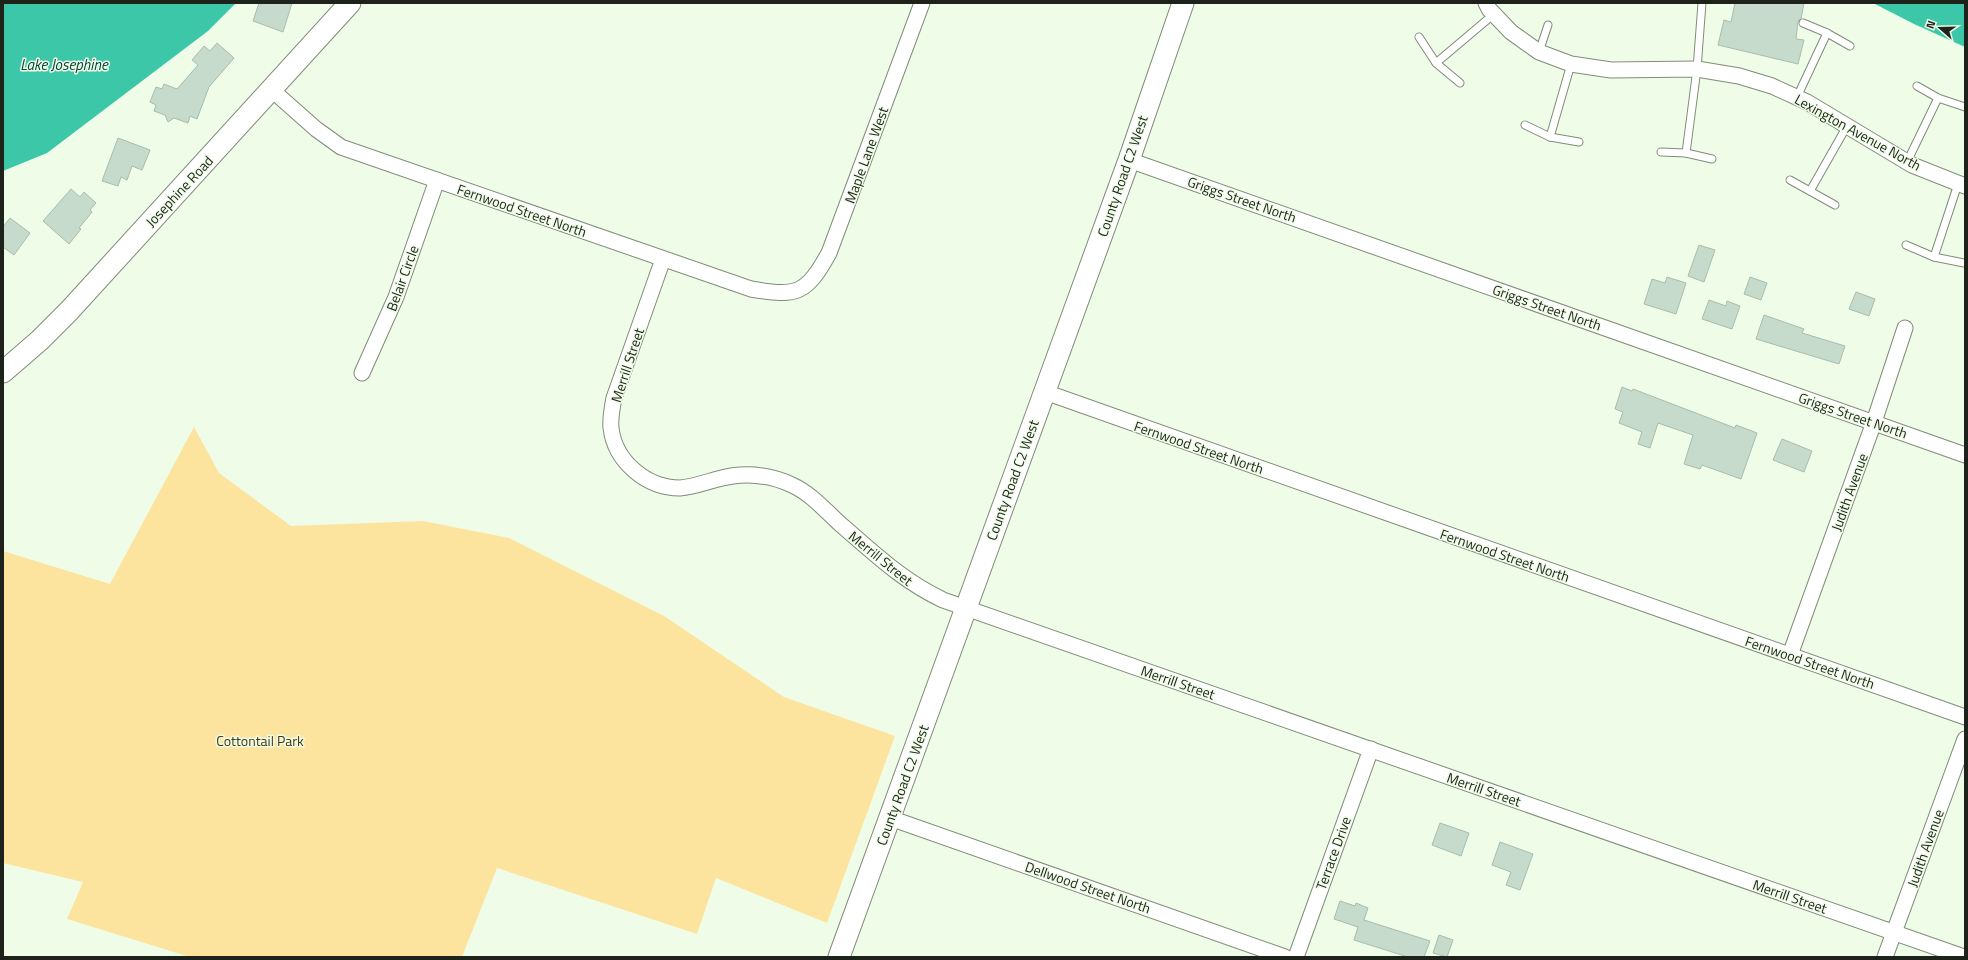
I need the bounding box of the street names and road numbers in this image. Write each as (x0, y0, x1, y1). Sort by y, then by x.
street label: Lexington Avenue North (1791, 88, 1925, 176)
street label: Maple Lane West (839, 104, 893, 206)
street label: County Road C2 West (1091, 112, 1153, 239)
street label: Josephine Road (140, 151, 218, 231)
street label: Griggs Street North (1185, 171, 1299, 227)
street label: Fernwood Street North (454, 178, 590, 242)
street label: Belair Circle (380, 242, 424, 314)
street label: Griggs Street North (1490, 279, 1604, 335)
street label: Merrill Street (605, 325, 649, 405)
street label: Griggs Street North (1796, 387, 1910, 443)
street label: Fernwood Street North (1131, 415, 1267, 479)
street label: County Road C2 West (980, 417, 1044, 543)
street label: Judith Avenue (1825, 450, 1873, 534)
street label: Fernwood Street North (1437, 523, 1573, 587)
street label: Merrill Street (844, 526, 918, 590)
street label: Fernwood Street North (1742, 630, 1878, 694)
street label: Merrill Street (1138, 660, 1218, 705)
street label: County Road C2 West (870, 722, 934, 848)
street label: Merrill Street (1444, 767, 1524, 812)
street label: Judith Avenue (1901, 806, 1949, 890)
street label: Terrace Drive (1310, 813, 1356, 893)
street label: Dellwood Street North (1022, 856, 1154, 918)
street label: Merrill Street (1750, 874, 1830, 919)

